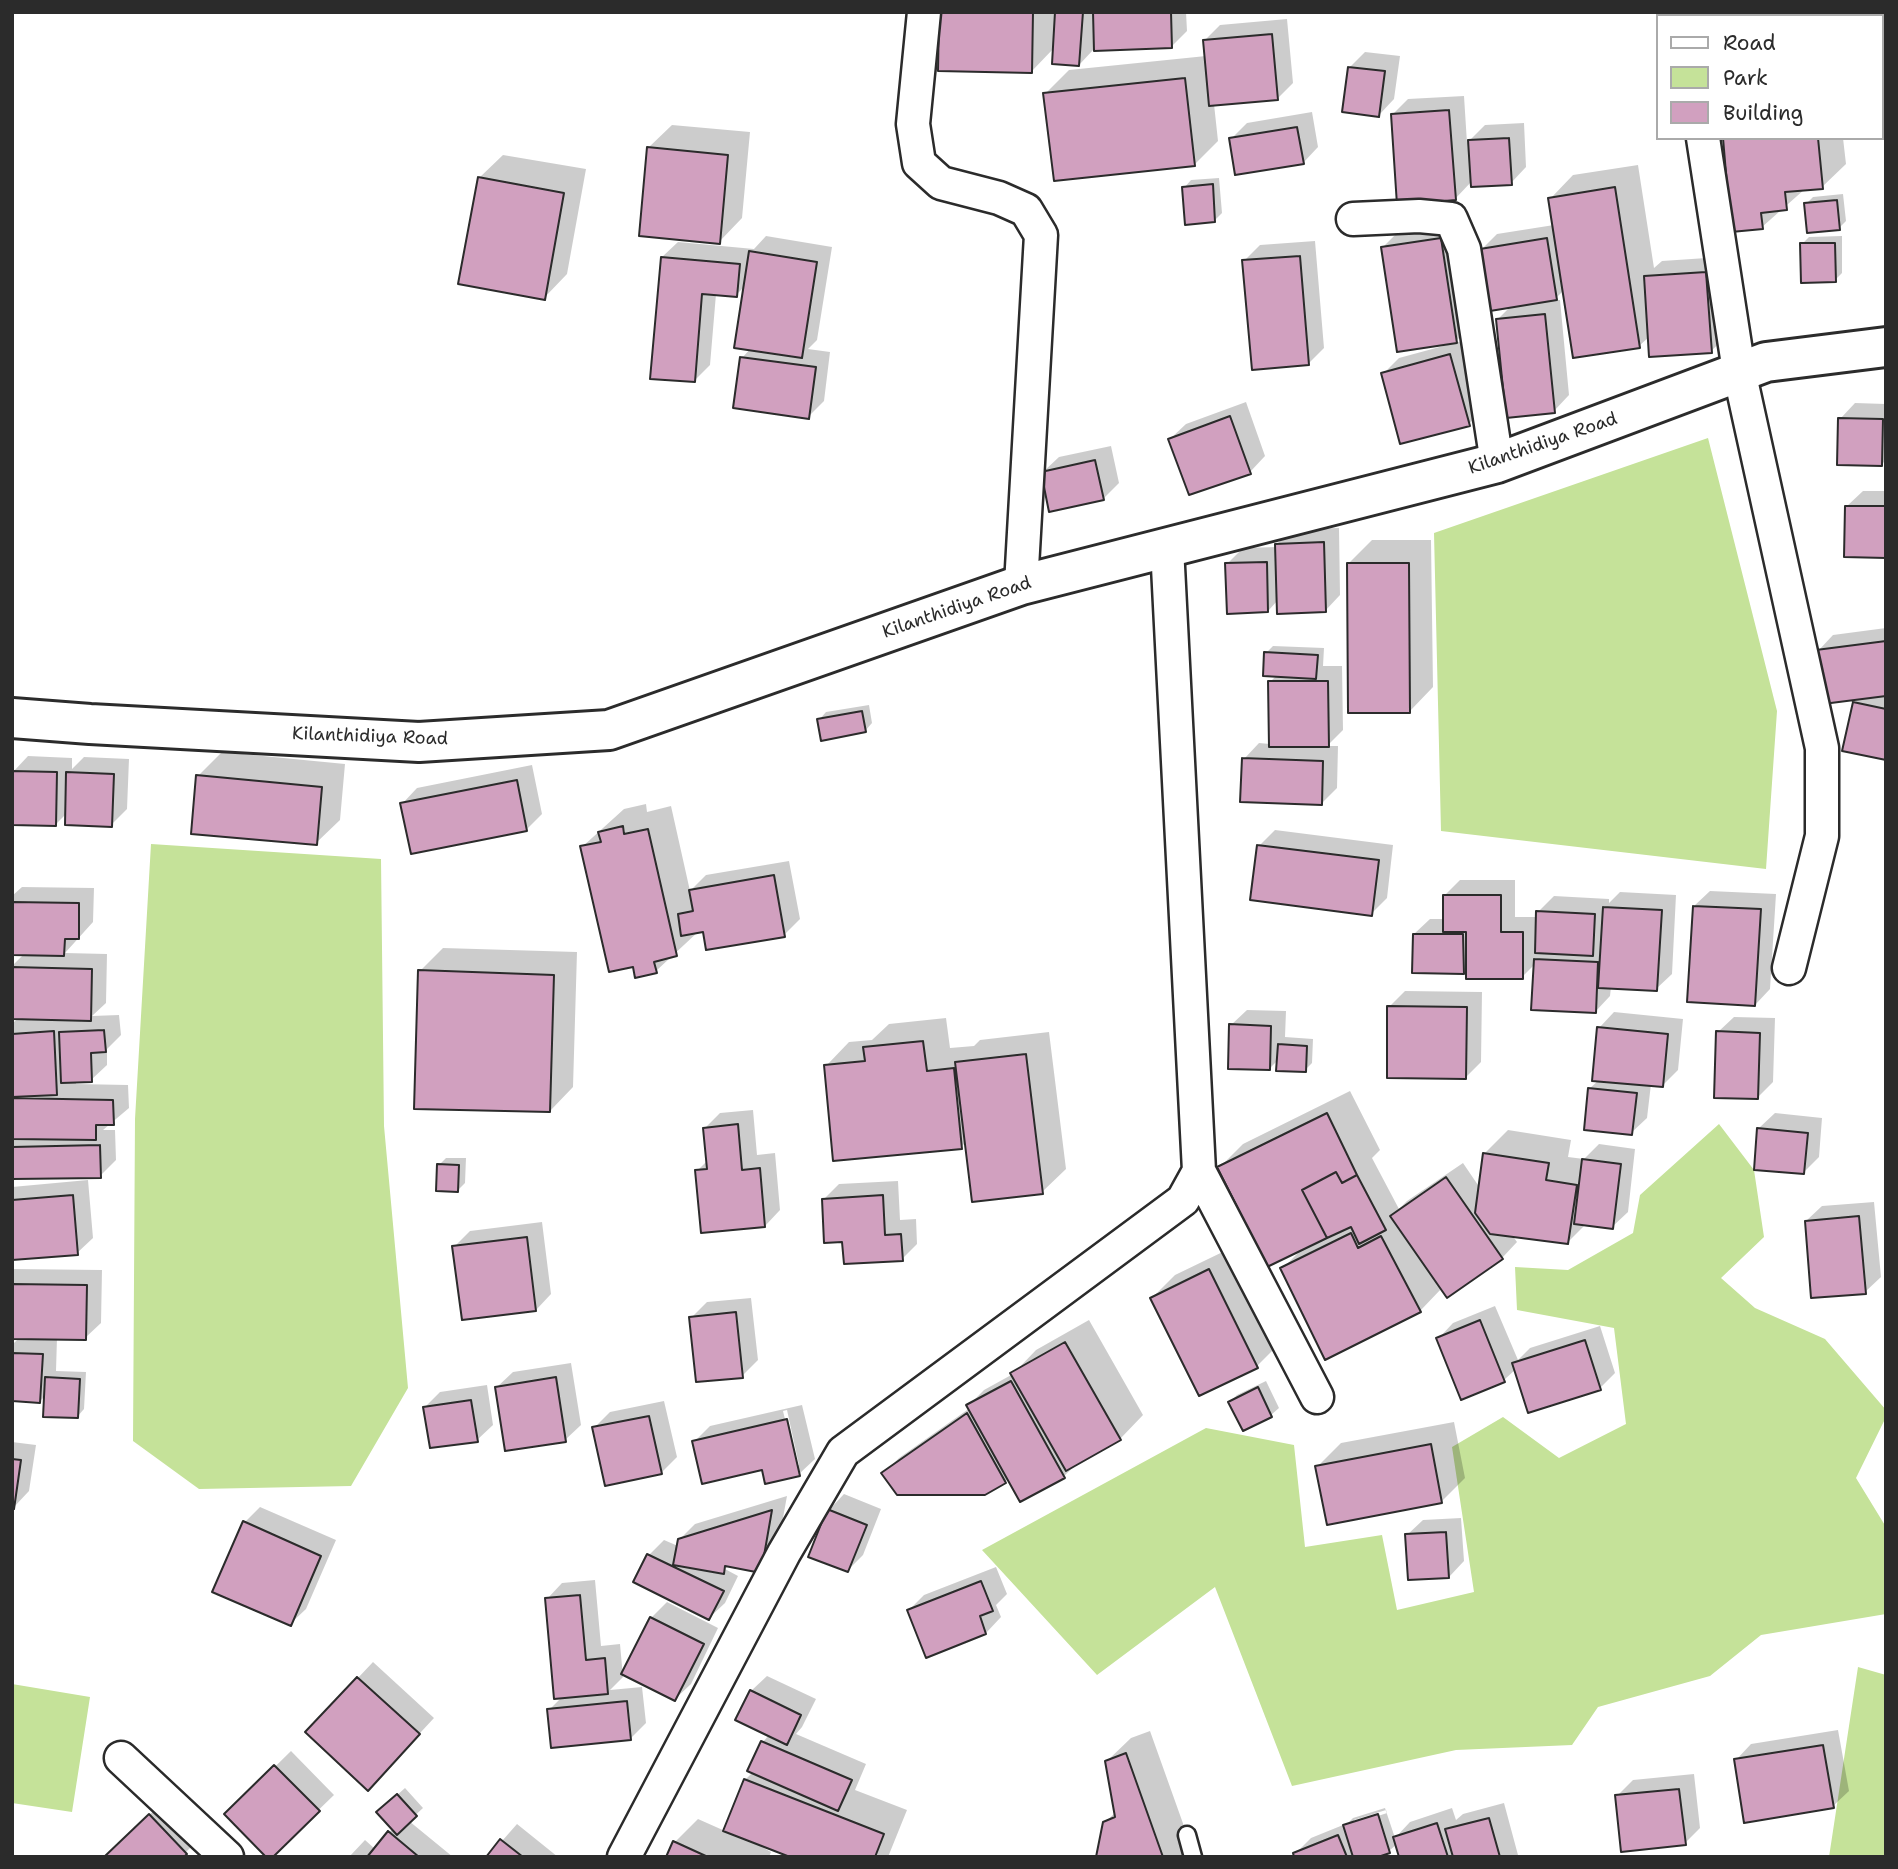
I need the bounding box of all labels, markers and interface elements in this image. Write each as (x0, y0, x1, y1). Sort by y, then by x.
legend (1657, 14, 1884, 140)
text: Road (1723, 29, 1776, 57)
text: Park (1723, 64, 1768, 92)
text: Building (1723, 99, 1803, 127)
street label: Kilanthidiya Road (1466, 408, 1620, 480)
street label: Kilanthidiya Road (880, 572, 1034, 644)
street label: Kilanthidiya Road (292, 723, 448, 751)

